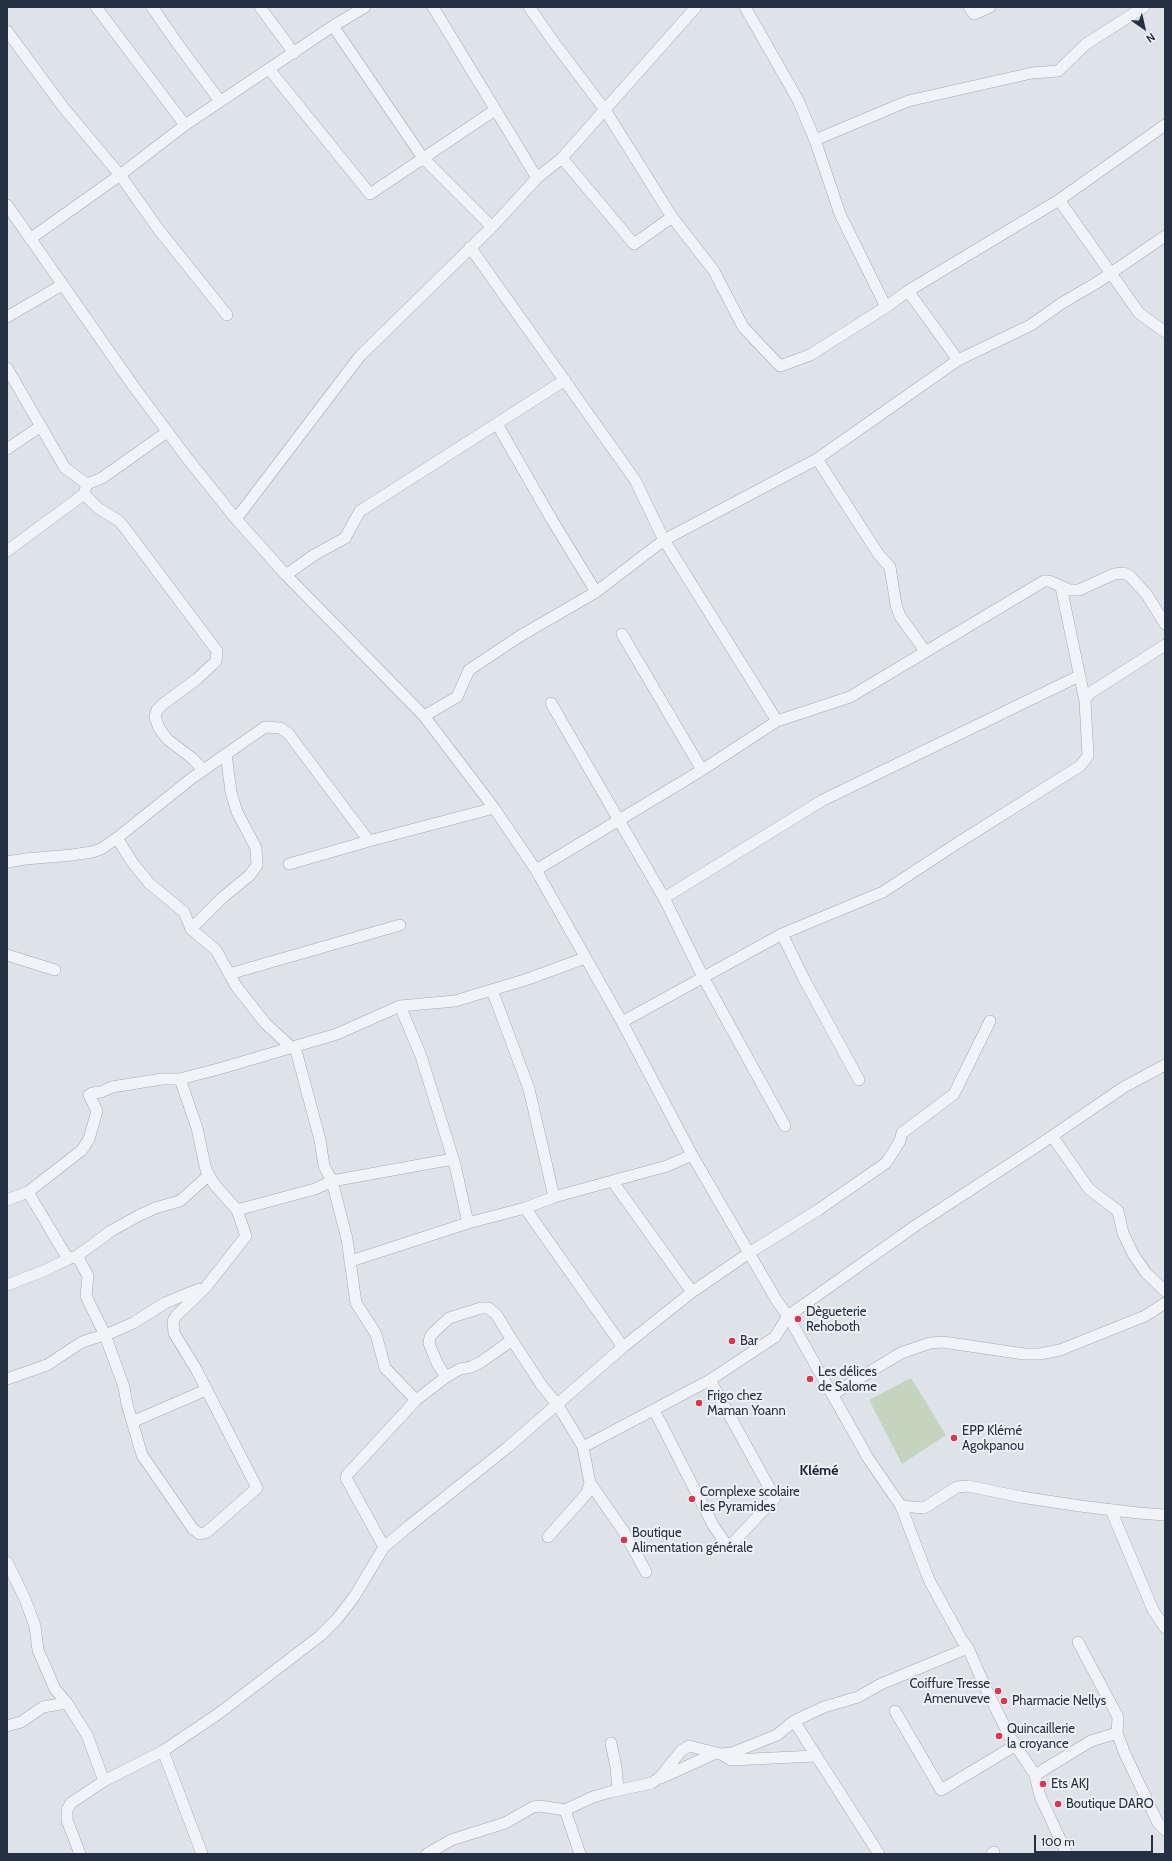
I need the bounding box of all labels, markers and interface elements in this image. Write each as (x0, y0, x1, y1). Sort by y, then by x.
north arrow (1124, 8, 1164, 48)
text: N (1144, 30, 1158, 46)
place label: Dègueterie Rehoboth (806, 1304, 866, 1335)
marker: Dègueterie Rehoboth (793, 1314, 803, 1324)
place label: Bar (740, 1333, 758, 1349)
marker: Bar (727, 1336, 737, 1346)
place label: Les délices de Salome (818, 1364, 877, 1395)
marker: Les délices de Salome (805, 1374, 815, 1384)
place label: Frigo chez Maman Yoann (707, 1388, 786, 1419)
marker: Frigo chez Maman Yoann (694, 1398, 704, 1408)
place label: EPP Klémé Agokpanou (962, 1423, 1024, 1454)
marker: EPP Klémé Agokpanou (949, 1433, 959, 1443)
district label: Klémé (800, 1463, 838, 1479)
place label: Complexe scolaire les Pyramides (700, 1484, 800, 1515)
marker: Complexe scolaire les Pyramides (687, 1494, 697, 1504)
place label: Boutique Alimentation générale (632, 1525, 753, 1556)
marker: Boutique Alimentation générale (619, 1535, 629, 1545)
place label: Coiffure Tresse Amenuveve (910, 1676, 990, 1707)
marker: Coiffure Tresse Amenuveve (993, 1686, 1003, 1696)
place label: Pharmacie Nellys (1012, 1693, 1106, 1709)
marker: Pharmacie Nellys (999, 1696, 1009, 1706)
place label: Quincaillerie la croyance (1007, 1721, 1075, 1752)
marker: Quincaillerie la croyance (994, 1731, 1004, 1741)
place label: Ets AKJ (1051, 1776, 1089, 1792)
marker: Ets AKJ (1038, 1779, 1048, 1789)
place label: Boutique DARO (1066, 1796, 1154, 1812)
marker: Boutique DARO (1053, 1799, 1063, 1809)
scale bar (1036, 1827, 1155, 1853)
text: 100 m (1041, 1834, 1075, 1849)

